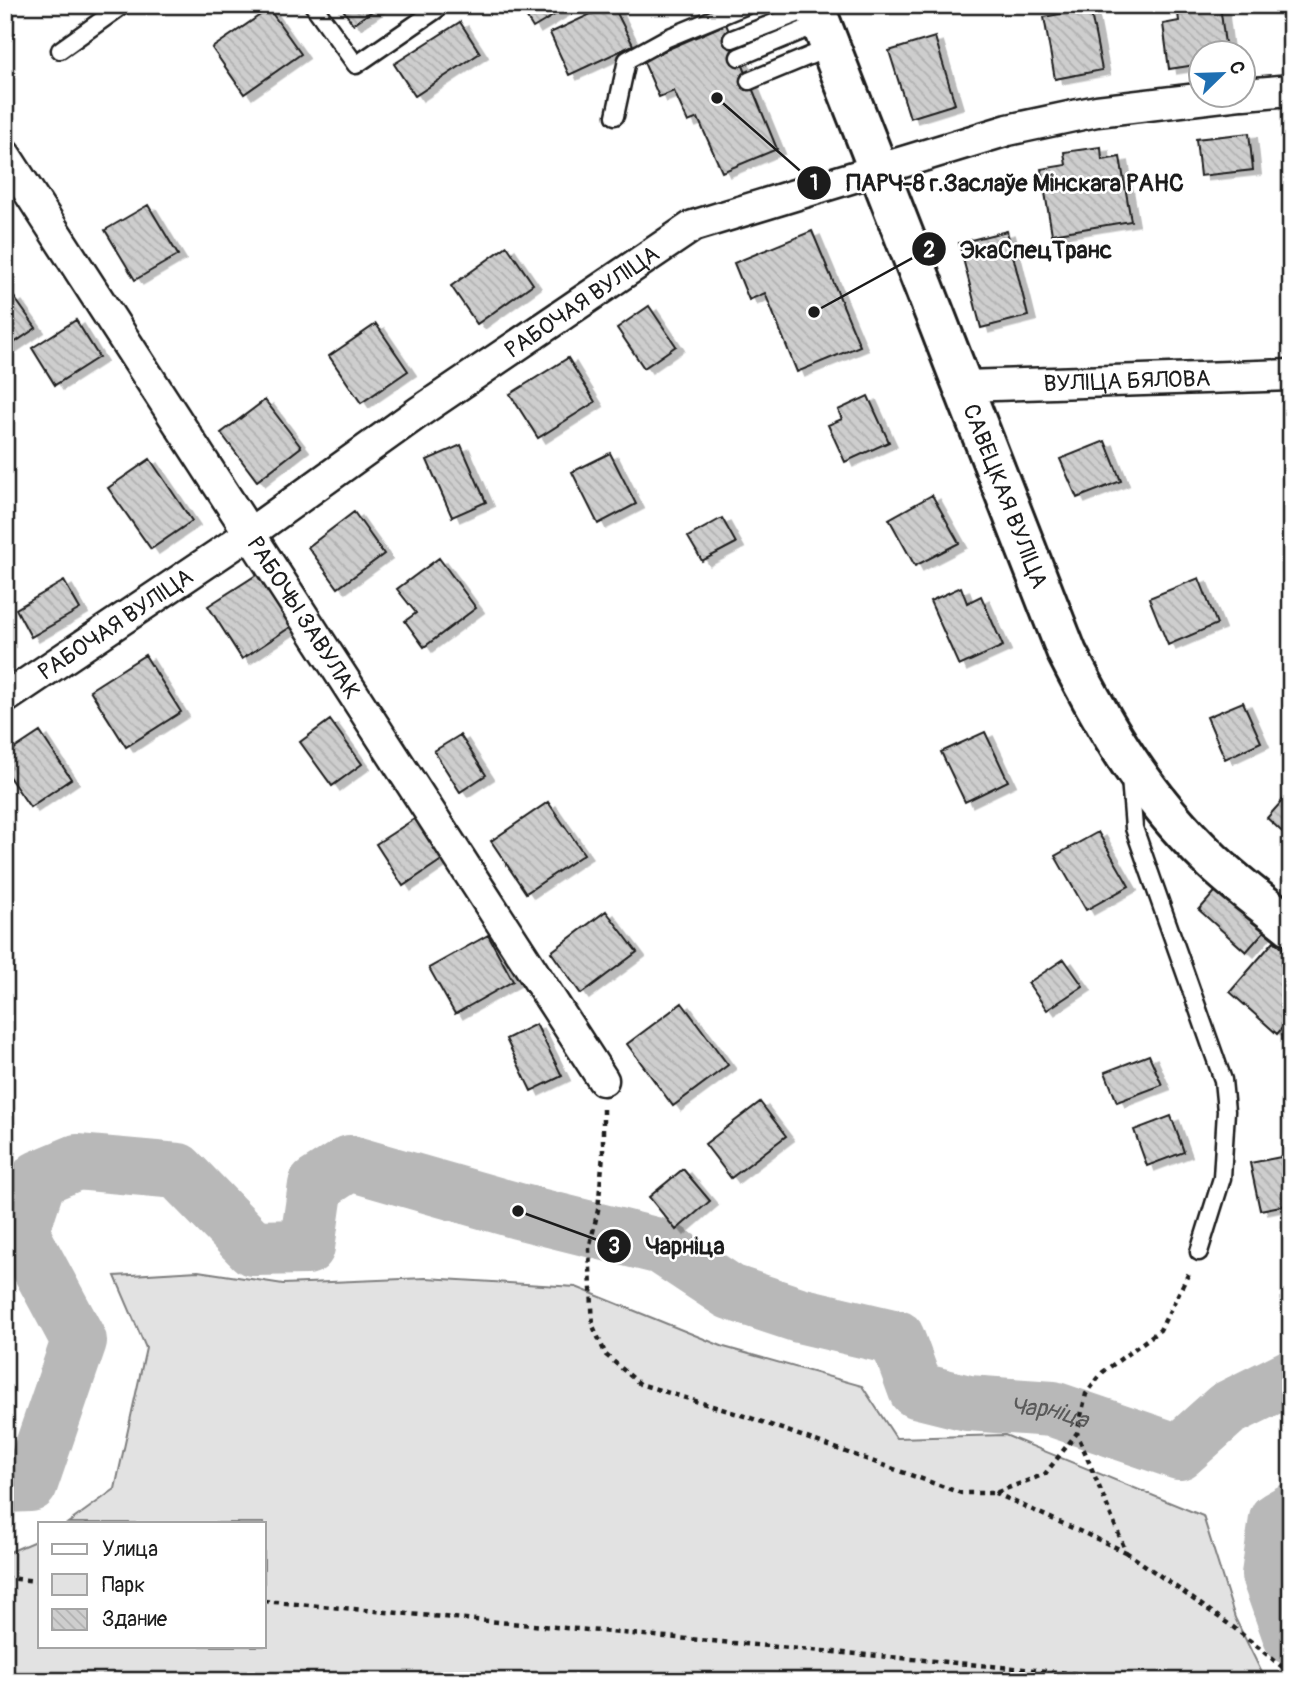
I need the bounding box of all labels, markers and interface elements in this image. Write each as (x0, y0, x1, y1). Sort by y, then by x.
north arrow (1188, 38, 1258, 108)
text: С (1223, 58, 1250, 78)
callout: ПАРЧ-8 г.Заслаўе Мінскага РАНС (797, 160, 1197, 205)
text: ПАРЧ-8 г.Заслаўе Мінскага РАНС (846, 169, 1184, 198)
text: 1 (810, 170, 818, 197)
callout: ЭкаСпецТранс (911, 227, 1126, 272)
text: ЭкаСпецТранс (960, 236, 1112, 265)
text: 2 (923, 237, 935, 264)
street label: РАБОЧАЯ ВУЛІЦА (499, 239, 665, 365)
street label: ВУЛІЦА БЯЛОВА (1043, 364, 1211, 398)
street label: САВЕЦКАЯ ВУЛІЦА (956, 400, 1054, 592)
street label: РАБОЧЫ ЗАВУЛАК (241, 531, 367, 705)
street label: РАБОЧАЯ ВУЛІЦА (33, 562, 199, 687)
callout: Чарніца (597, 1223, 739, 1268)
text: Чарніца (645, 1232, 725, 1261)
text: 3 (608, 1233, 620, 1260)
water label: Чарніца (1009, 1392, 1094, 1436)
legend (38, 1522, 266, 1648)
text: Улица (102, 1536, 158, 1563)
text: Парк (102, 1572, 145, 1599)
text: Здание (102, 1606, 168, 1633)

